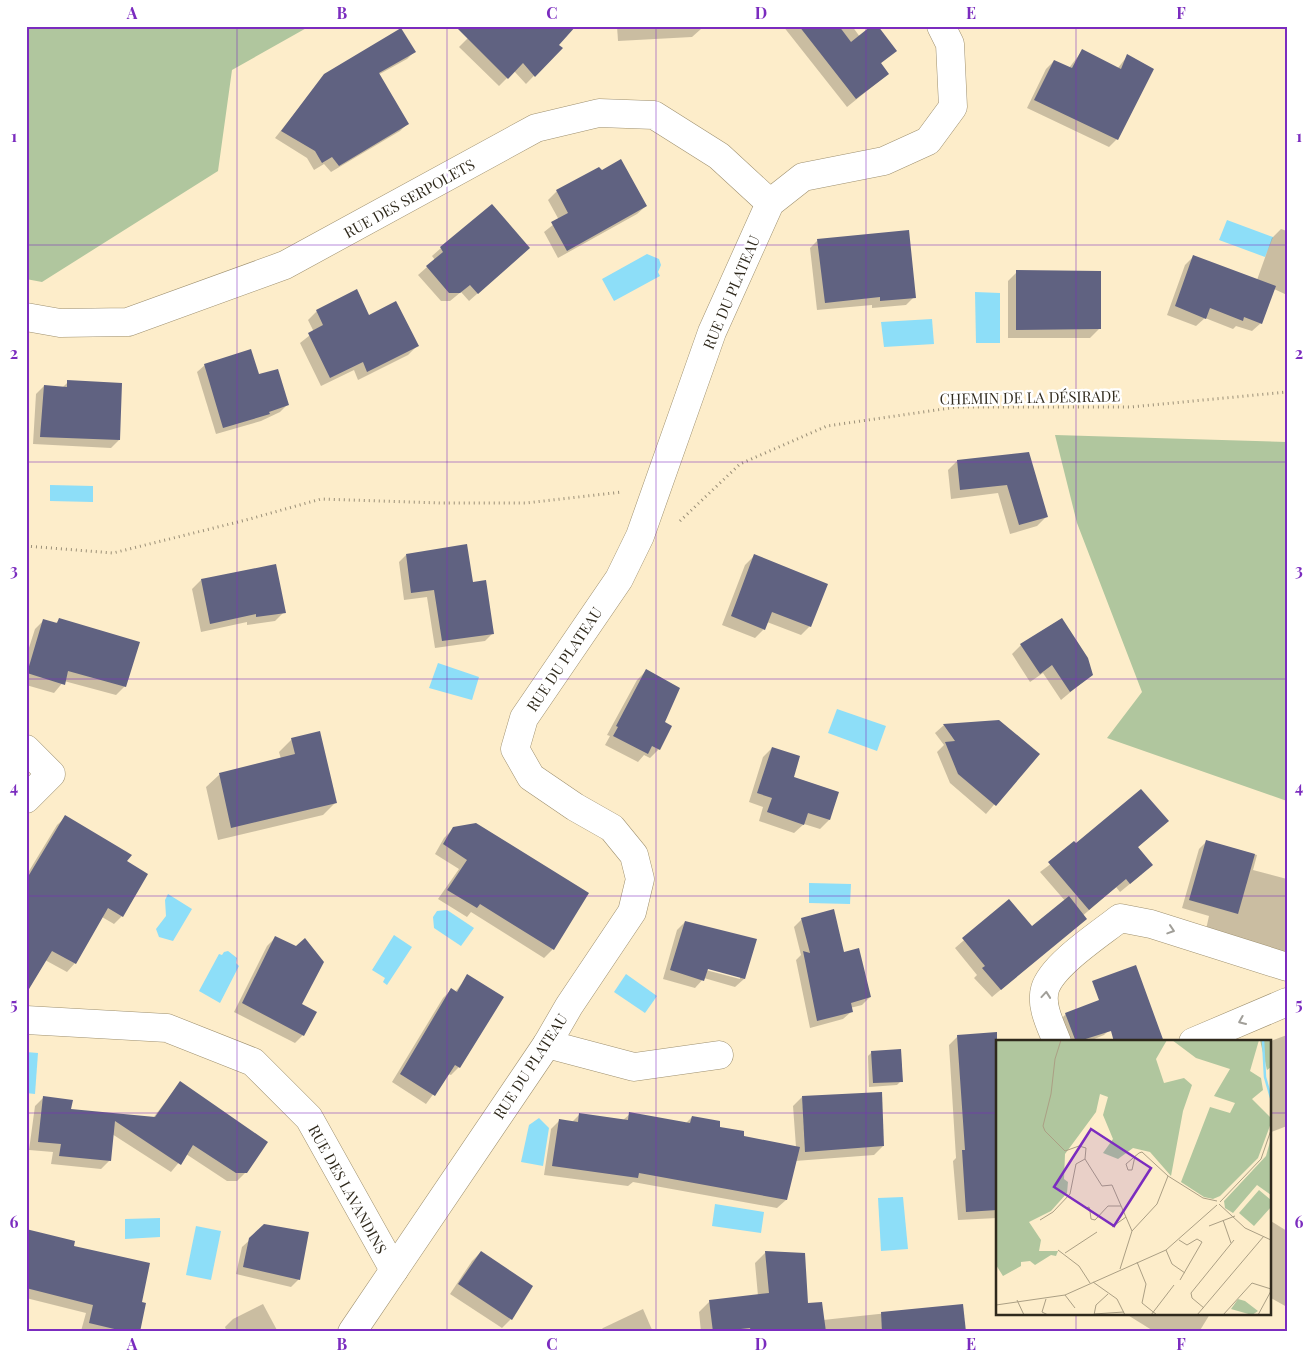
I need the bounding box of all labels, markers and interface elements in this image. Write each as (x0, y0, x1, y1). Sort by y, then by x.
text: A (126, 2, 138, 23)
text: B (337, 2, 348, 23)
text: C (546, 2, 558, 23)
text: D (755, 2, 767, 23)
text: E (966, 2, 976, 23)
text: F (1176, 2, 1186, 23)
text: 1 (11, 125, 17, 146)
text: 1 (1296, 125, 1302, 146)
street label: RUE DES SERPOLETS (340, 154, 478, 242)
street label: RUE DU PLATEAU (698, 232, 764, 352)
text: 2 (10, 342, 18, 363)
text: 2 (1295, 342, 1303, 363)
street label: CHEMIN DE LA DÉSIRADE (940, 385, 1120, 409)
text: 3 (10, 559, 18, 580)
text: 3 (1295, 559, 1303, 580)
street label: RUE DU PLATEAU (522, 603, 606, 715)
text: 4 (10, 776, 18, 797)
text: 4 (1295, 776, 1303, 797)
one-way arrow (1166, 924, 1175, 934)
one-way arrow (1040, 991, 1051, 999)
text: 5 (10, 993, 18, 1014)
text: 5 (1295, 993, 1303, 1014)
street label: RUE DU PLATEAU (488, 1009, 572, 1123)
one-way arrow (1238, 1015, 1247, 1026)
inset map (996, 1040, 1270, 1316)
street label: RUE DES LAVANDINS (304, 1121, 392, 1257)
text: 6 (10, 1211, 19, 1232)
text: 6 (1295, 1211, 1304, 1232)
text: A (126, 1333, 138, 1354)
text: B (337, 1333, 348, 1354)
text: C (546, 1333, 558, 1354)
text: D (755, 1333, 767, 1354)
text: E (966, 1333, 976, 1354)
text: F (1176, 1333, 1186, 1354)

